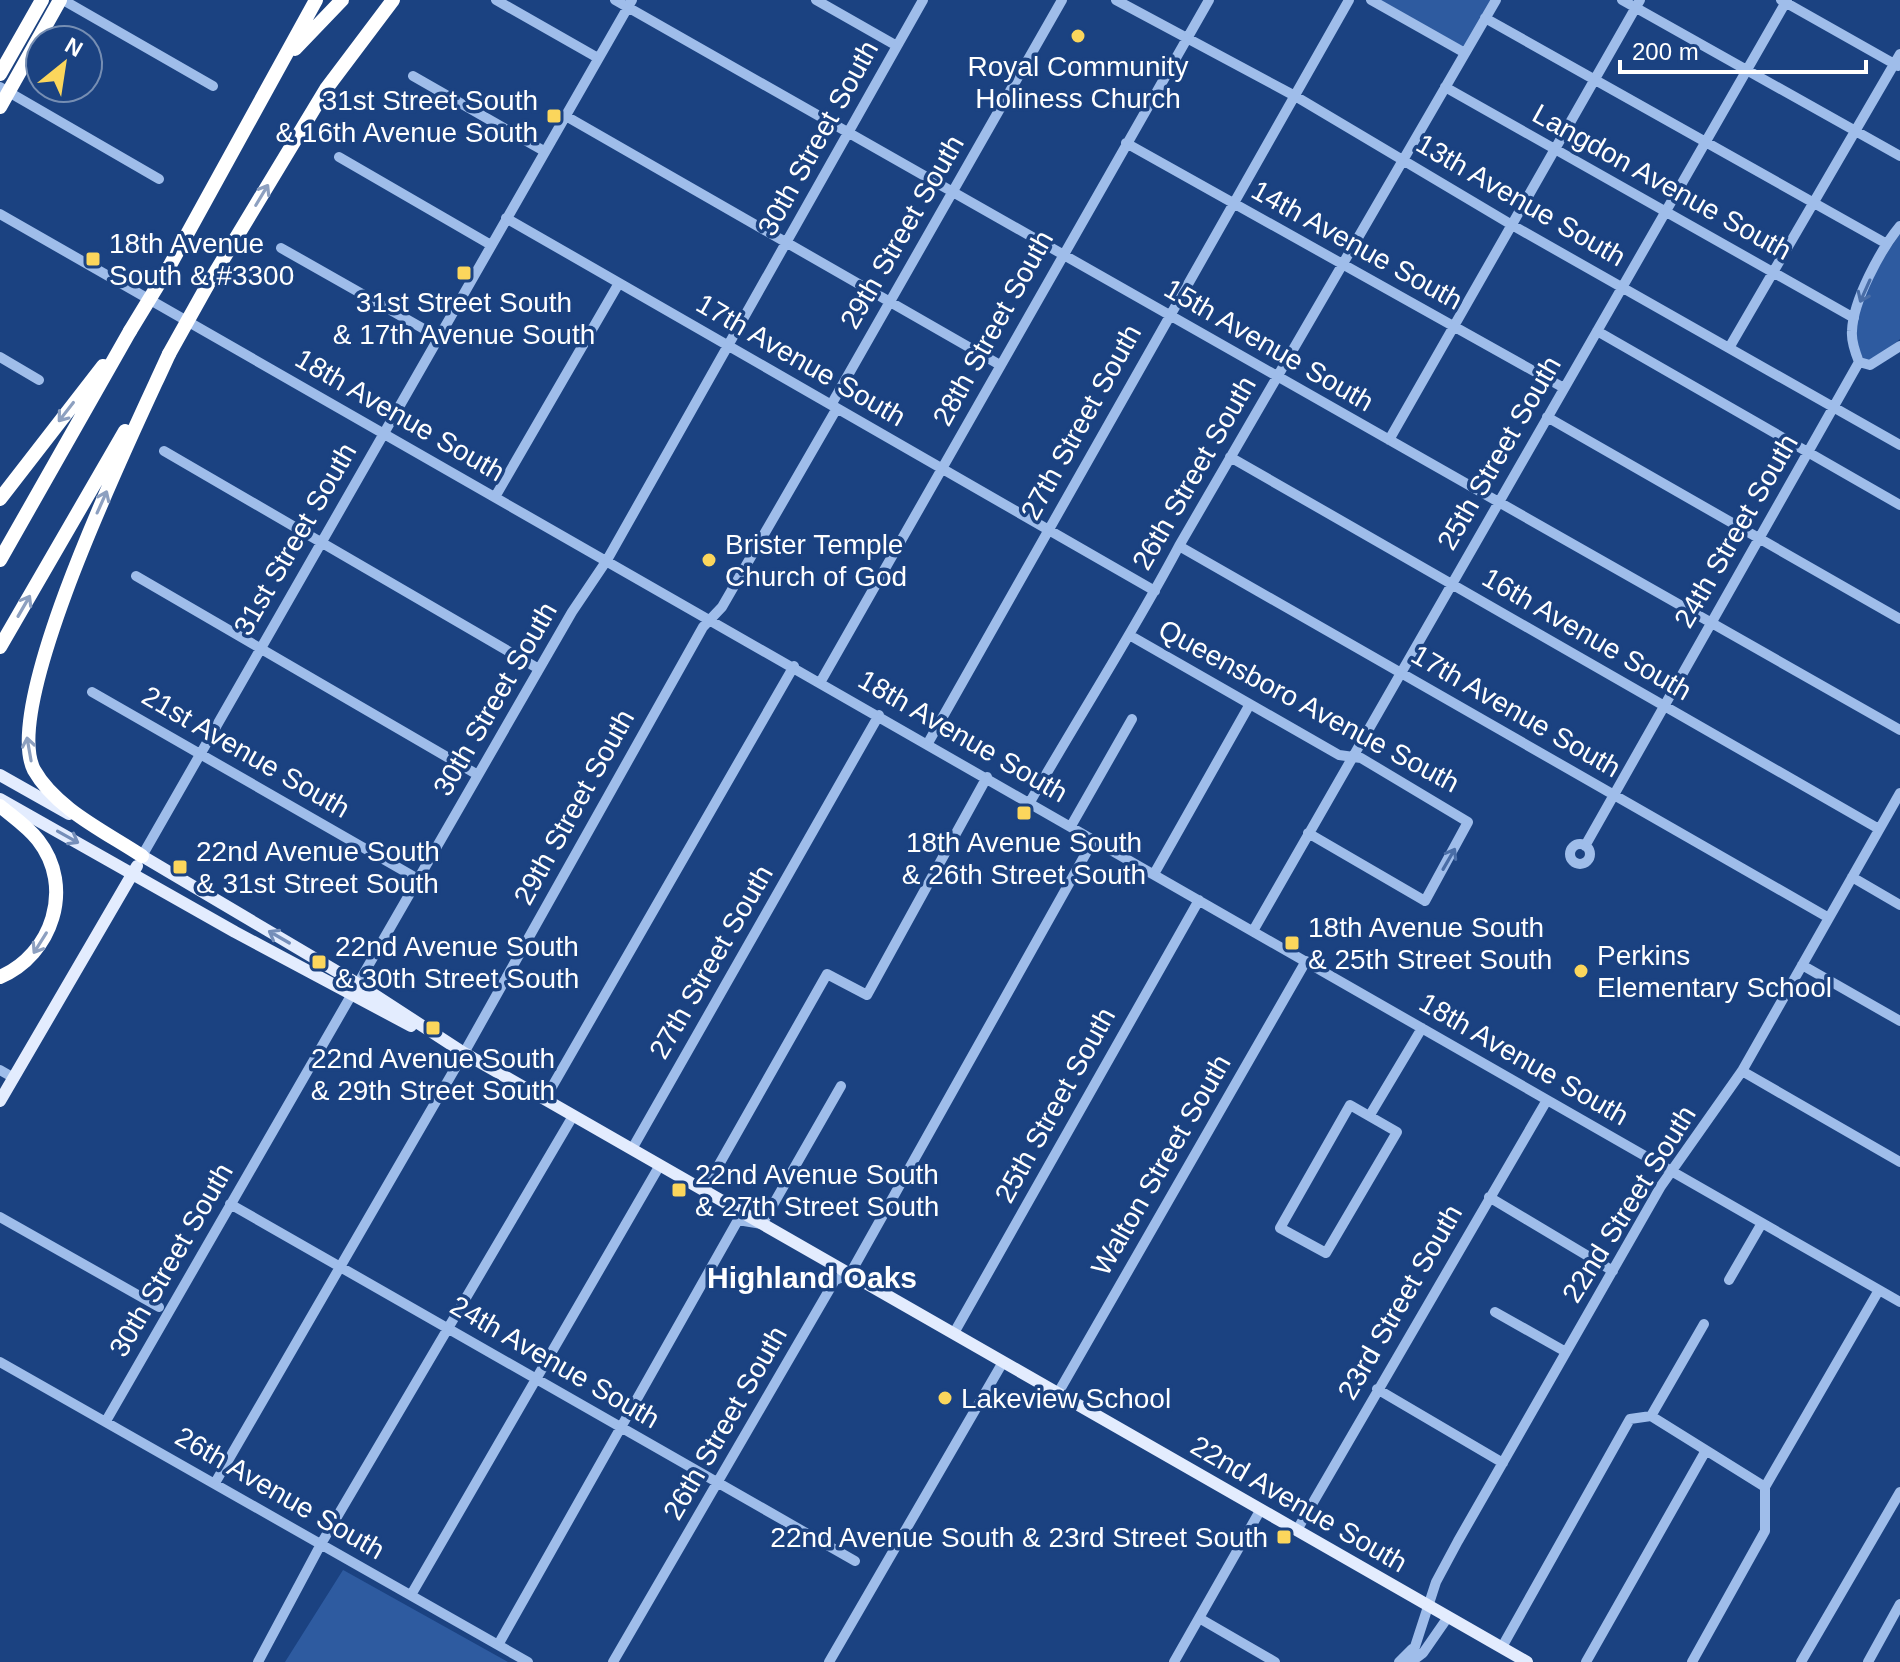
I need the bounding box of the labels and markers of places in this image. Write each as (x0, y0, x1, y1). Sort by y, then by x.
marker: Royal Community Holiness Church (1069, 27, 1087, 45)
place label: Royal Community Holiness Church (968, 51, 1188, 114)
place label: 31st Street South & 16th Avenue South (275, 85, 538, 148)
marker: 31st Street South & 16th Avenue South (545, 107, 563, 125)
place label: 18th Avenue South & #3300 (109, 228, 294, 291)
marker: 18th Avenue South & #3300 (84, 250, 102, 268)
marker: 31st Street South & 17th Avenue South (455, 264, 473, 282)
place label: 31st Street South & 17th Avenue South (333, 287, 595, 350)
place label: Brister Temple Church of God (725, 529, 907, 592)
marker: Brister Temple Church of God (700, 551, 718, 569)
marker: 18th Avenue South & 26th Street South (1015, 804, 1033, 822)
place label: 18th Avenue South & 26th Street South (902, 827, 1146, 890)
place label: 22nd Avenue South & 31st Street South (196, 836, 440, 899)
marker: 22nd Avenue South & 31st Street South (171, 858, 189, 876)
place label: 18th Avenue South & 25th Street South (1308, 912, 1552, 975)
place label: 22nd Avenue South & 30th Street South (335, 931, 579, 994)
marker: 18th Avenue South & 25th Street South (1283, 934, 1301, 952)
place label: Perkins Elementary School (1597, 940, 1832, 1003)
marker: 22nd Avenue South & 30th Street South (310, 953, 328, 971)
marker: Perkins Elementary School (1572, 962, 1590, 980)
marker: 22nd Avenue South & 29th Street South (424, 1019, 442, 1037)
place label: 22nd Avenue South & 29th Street South (311, 1043, 555, 1106)
place label: 22nd Avenue South & 27th Street South (695, 1159, 939, 1222)
marker: 22nd Avenue South & 27th Street South (670, 1181, 688, 1199)
place label: Lakeview School (961, 1383, 1171, 1414)
marker: Lakeview School (936, 1389, 954, 1407)
place label: 22nd Avenue South & 23rd Street South (770, 1522, 1268, 1553)
marker: 22nd Avenue South & 23rd Street South (1275, 1528, 1293, 1546)

